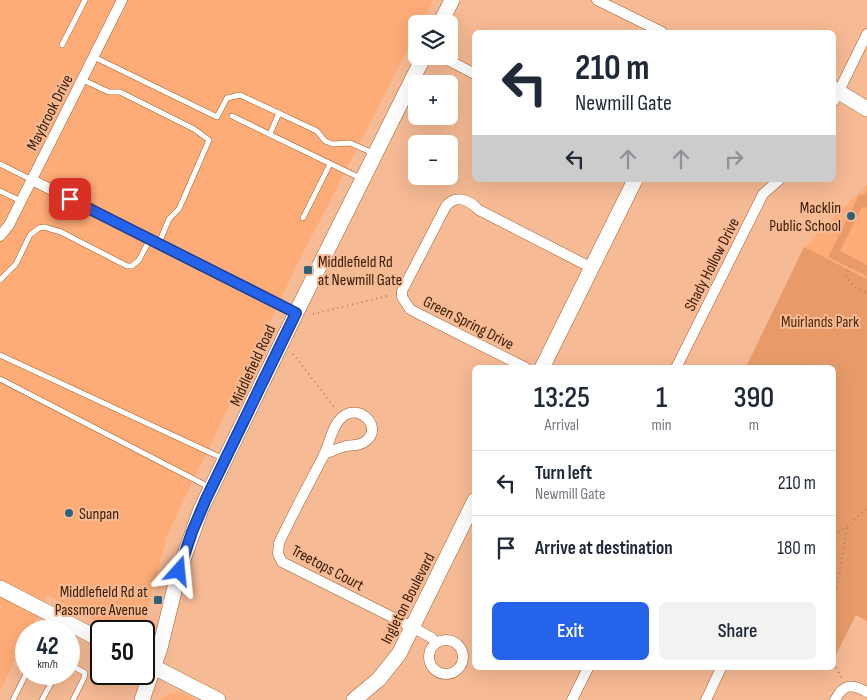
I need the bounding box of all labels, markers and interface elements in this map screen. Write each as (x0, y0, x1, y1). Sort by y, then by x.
map controls (408, 15, 458, 185)
button: layers (408, 15, 458, 65)
text: 210 m (575, 47, 649, 90)
icon: left (492, 50, 557, 115)
street label: Maybrook Drive (23, 72, 78, 154)
button: + (408, 75, 458, 125)
text: Newmill Gate (575, 90, 672, 117)
button: − (408, 135, 458, 185)
icon: left (561, 145, 589, 173)
icon: ahead (614, 145, 642, 173)
icon: ahead (667, 145, 695, 173)
icon: right (720, 145, 748, 173)
pin (49, 178, 91, 220)
icon: arrive (56, 185, 84, 213)
place label: Macklin Public School (769, 199, 841, 236)
marker: Macklin Public School (845, 210, 857, 222)
street label: Shady Hollow Drive (681, 215, 744, 314)
place label: Middlefield Rd at Newmill Gate (318, 253, 402, 290)
marker: Middlefield Rd at Newmill Gate (302, 264, 314, 276)
street label: Green Spring Drive (420, 292, 517, 354)
park label: Muirlands Park (781, 313, 859, 332)
street label: Middlefield Road (226, 322, 280, 409)
text: 13:25 (534, 380, 590, 416)
text: 1 (656, 380, 667, 416)
text: 390 (733, 380, 774, 416)
text: Arrival (545, 416, 579, 435)
text: min (652, 416, 672, 435)
text: m (749, 416, 759, 435)
text: Turn left (535, 462, 592, 485)
icon: left (492, 469, 520, 497)
text: 210 m (778, 472, 816, 495)
text: Newmill Gate (535, 485, 606, 504)
place label: Sunpan (79, 505, 119, 524)
marker: Sunpan (63, 507, 75, 519)
icon: arrive (492, 534, 520, 562)
text: Arrive at destination (535, 537, 673, 560)
text: 180 m (777, 537, 816, 560)
street label: Treetops Court (288, 541, 367, 595)
position arrow (152, 544, 204, 596)
street label: Ingleton Boulevard (377, 550, 439, 647)
place label: Middlefield Rd at Passmore Avenue (55, 583, 148, 620)
marker: Middlefield Rd at Passmore Avenue (152, 594, 164, 606)
button: Exit (492, 602, 649, 660)
button: Share (659, 602, 816, 660)
speed limit sign: 50 (90, 620, 155, 685)
text: 42 (36, 631, 59, 662)
text: km/h (37, 657, 58, 672)

